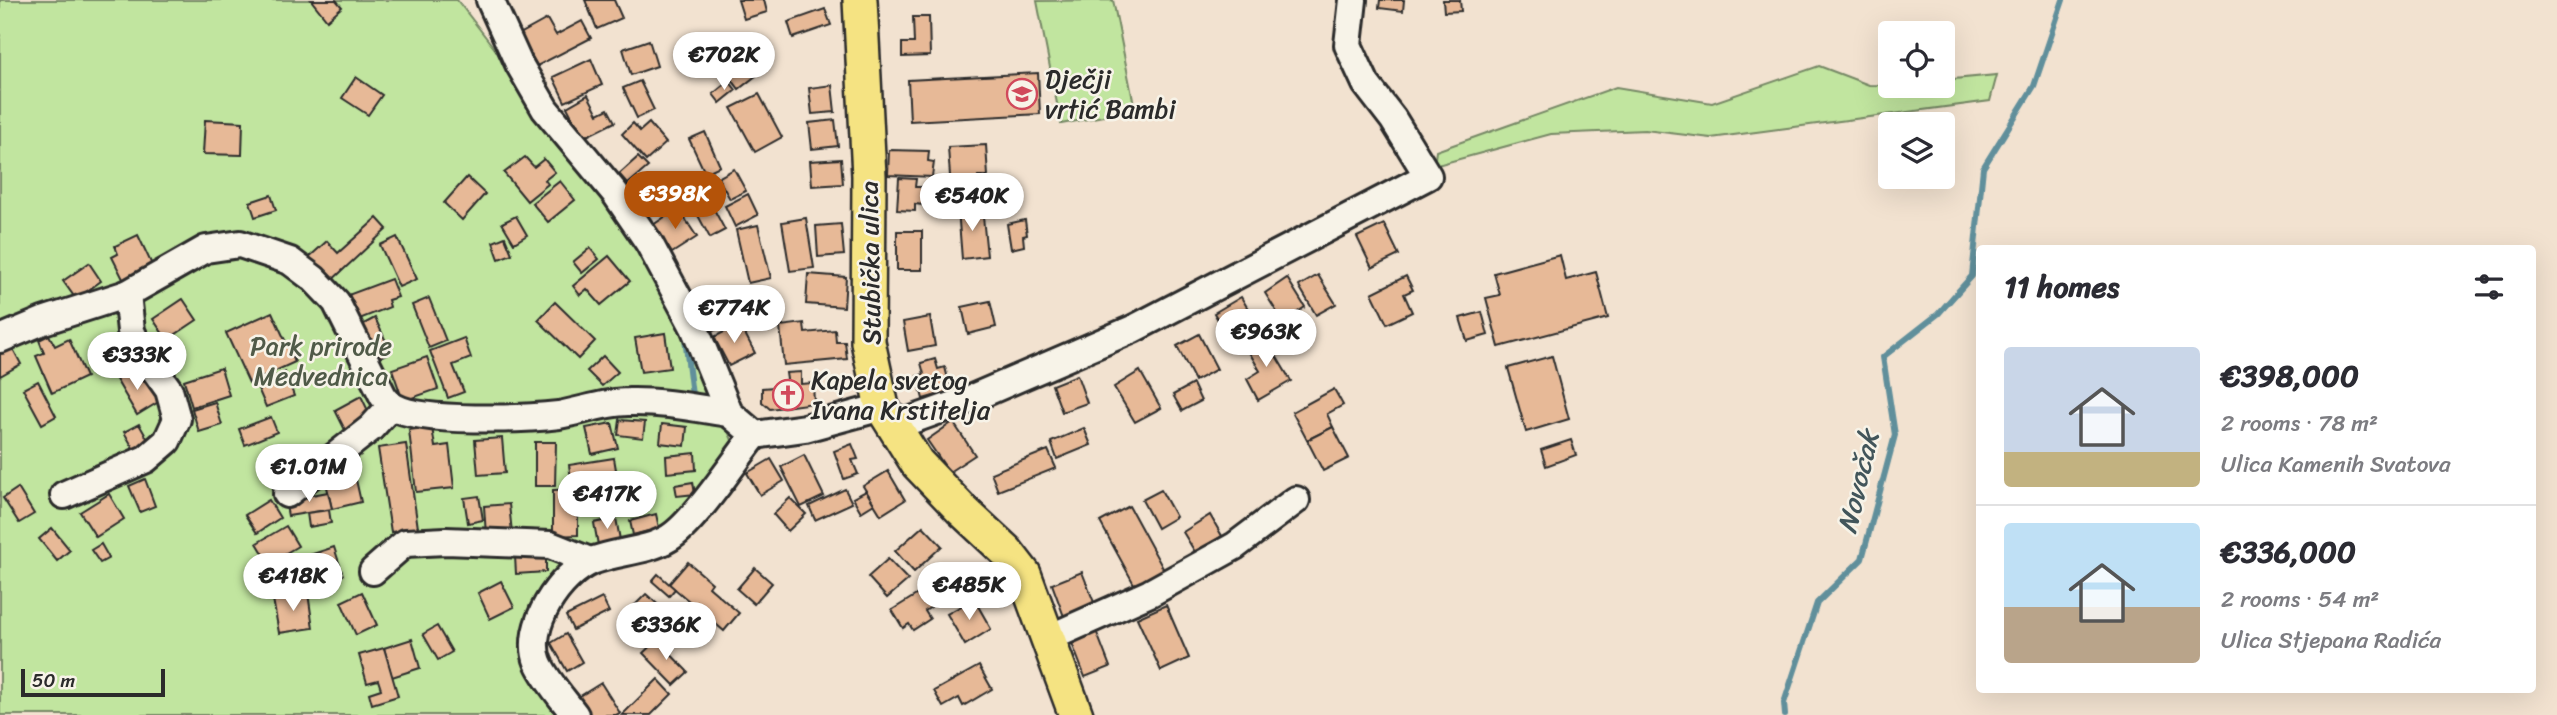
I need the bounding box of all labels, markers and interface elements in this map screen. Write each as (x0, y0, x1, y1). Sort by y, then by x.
map controls (1878, 21, 1955, 189)
button: locate (1878, 21, 1955, 98)
pin: €702K (675, 32, 773, 92)
text: €702K (689, 34, 759, 75)
place label: Dječji vrtić Bambi (1045, 56, 1176, 132)
school or university icon: Dječji vrtić Bambi (1005, 77, 1039, 111)
button: layers (1878, 112, 1955, 189)
pin: €398K (626, 172, 724, 231)
text: €398K (640, 173, 710, 214)
pin: €540K (923, 174, 1021, 233)
text: €540K (936, 175, 1008, 216)
street label: Stubička ulica (846, 181, 894, 345)
text: 11 homes (2004, 260, 2119, 314)
icon: filters (2470, 268, 2508, 306)
pin: €774K (685, 286, 783, 345)
text: €774K (699, 287, 769, 328)
pin: €963K (1217, 310, 1315, 369)
text: €963K (1231, 311, 1301, 352)
park label: Park prirode Medvednica (250, 323, 392, 399)
pin: €333K (88, 332, 186, 392)
text: €333K (103, 334, 171, 375)
text: €398,000 (2221, 349, 2359, 403)
place label: Kapela svetog Ivana Krstitelja (810, 357, 991, 433)
icon: home (2060, 375, 2144, 459)
church icon: Kapela svetog Ivana Krstitelja (771, 378, 805, 412)
text: 2 rooms · 78 m² (2221, 403, 2378, 444)
water label: Novočak (1822, 423, 1894, 538)
pin: €1.01M (252, 444, 366, 504)
text: Ulica Kamenih Svatova (2221, 444, 2451, 485)
text: €1.01M (271, 446, 347, 487)
pin: €417K (558, 472, 656, 531)
text: €417K (574, 473, 640, 514)
text: €336,000 (2221, 525, 2356, 579)
icon: home (2060, 551, 2144, 635)
pin: €418K (244, 554, 342, 613)
text: €418K (259, 555, 327, 596)
pin: €485K (920, 562, 1018, 622)
text: €485K (933, 564, 1005, 605)
text: 2 rooms · 54 m² (2221, 579, 2379, 620)
pin: €336K (617, 602, 715, 662)
text: €336K (632, 604, 700, 645)
text: Ulica Stjepana Radića (2221, 620, 2441, 661)
text: 50 m (32, 664, 75, 697)
scale bar (21, 666, 164, 698)

